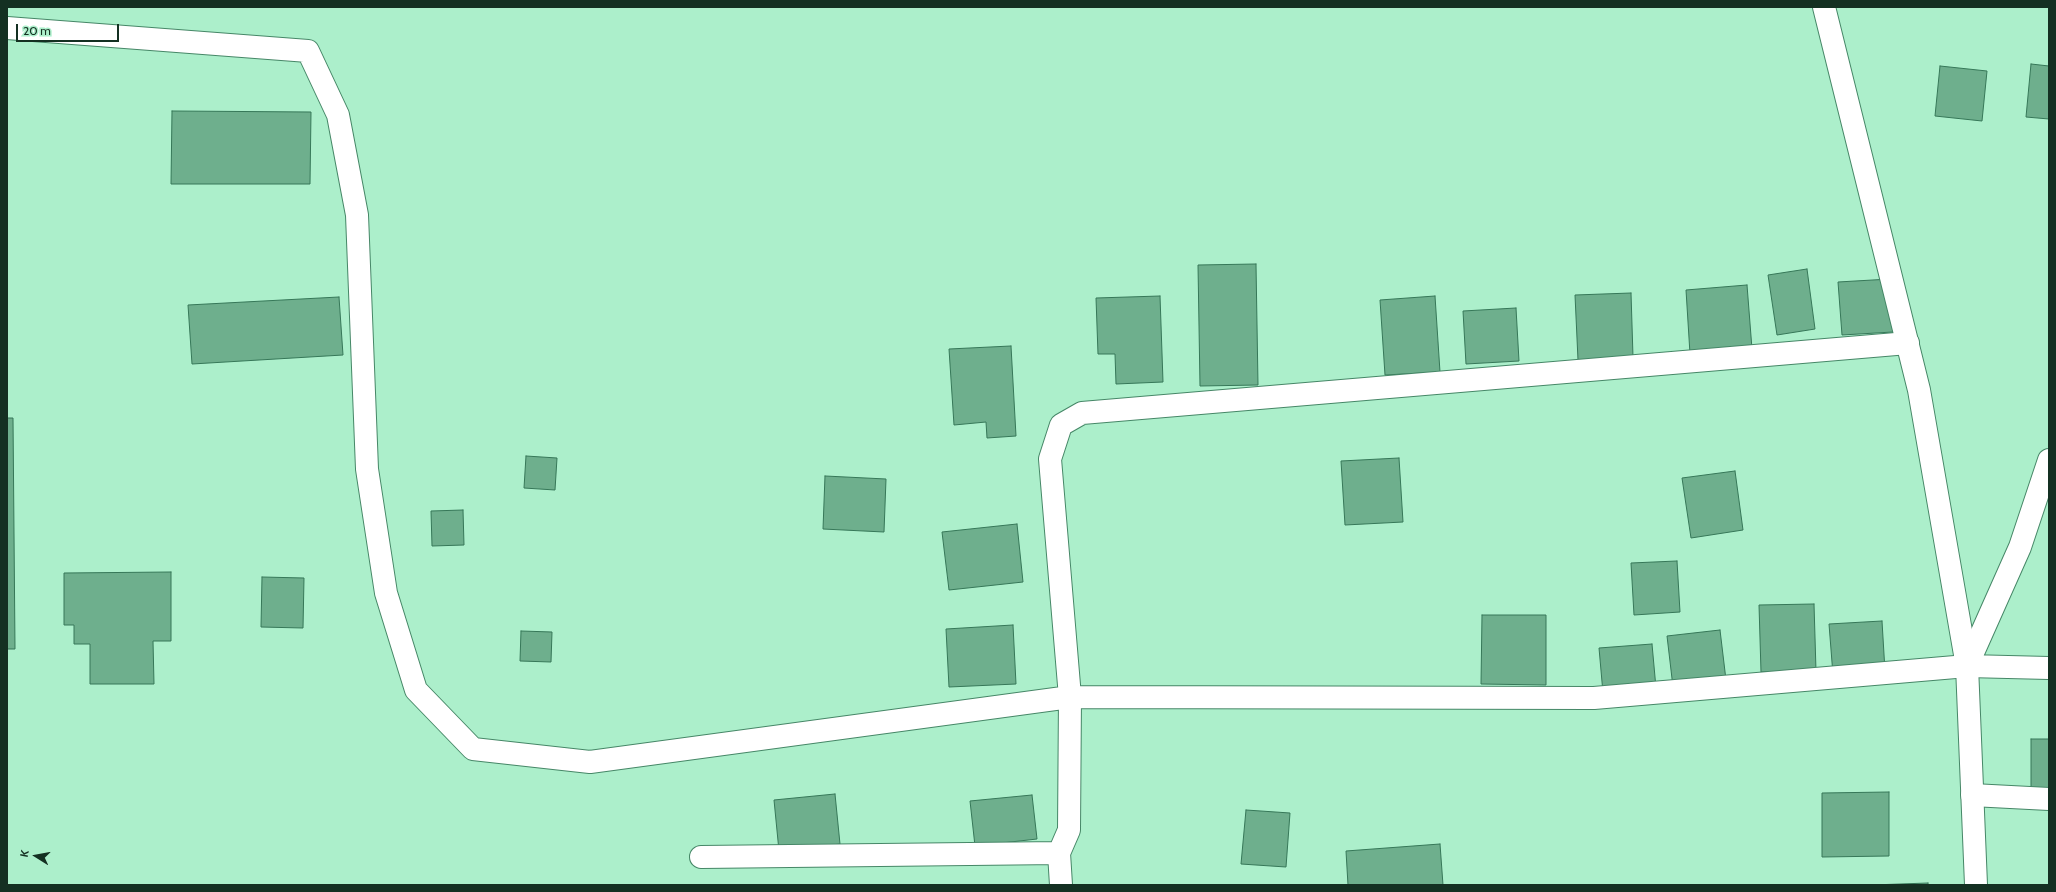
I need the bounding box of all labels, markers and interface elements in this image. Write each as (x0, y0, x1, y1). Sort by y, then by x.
scale bar (18, 16, 121, 42)
text: 20 m (23, 23, 51, 38)
north arrow (16, 836, 56, 876)
text: K (17, 849, 32, 858)

